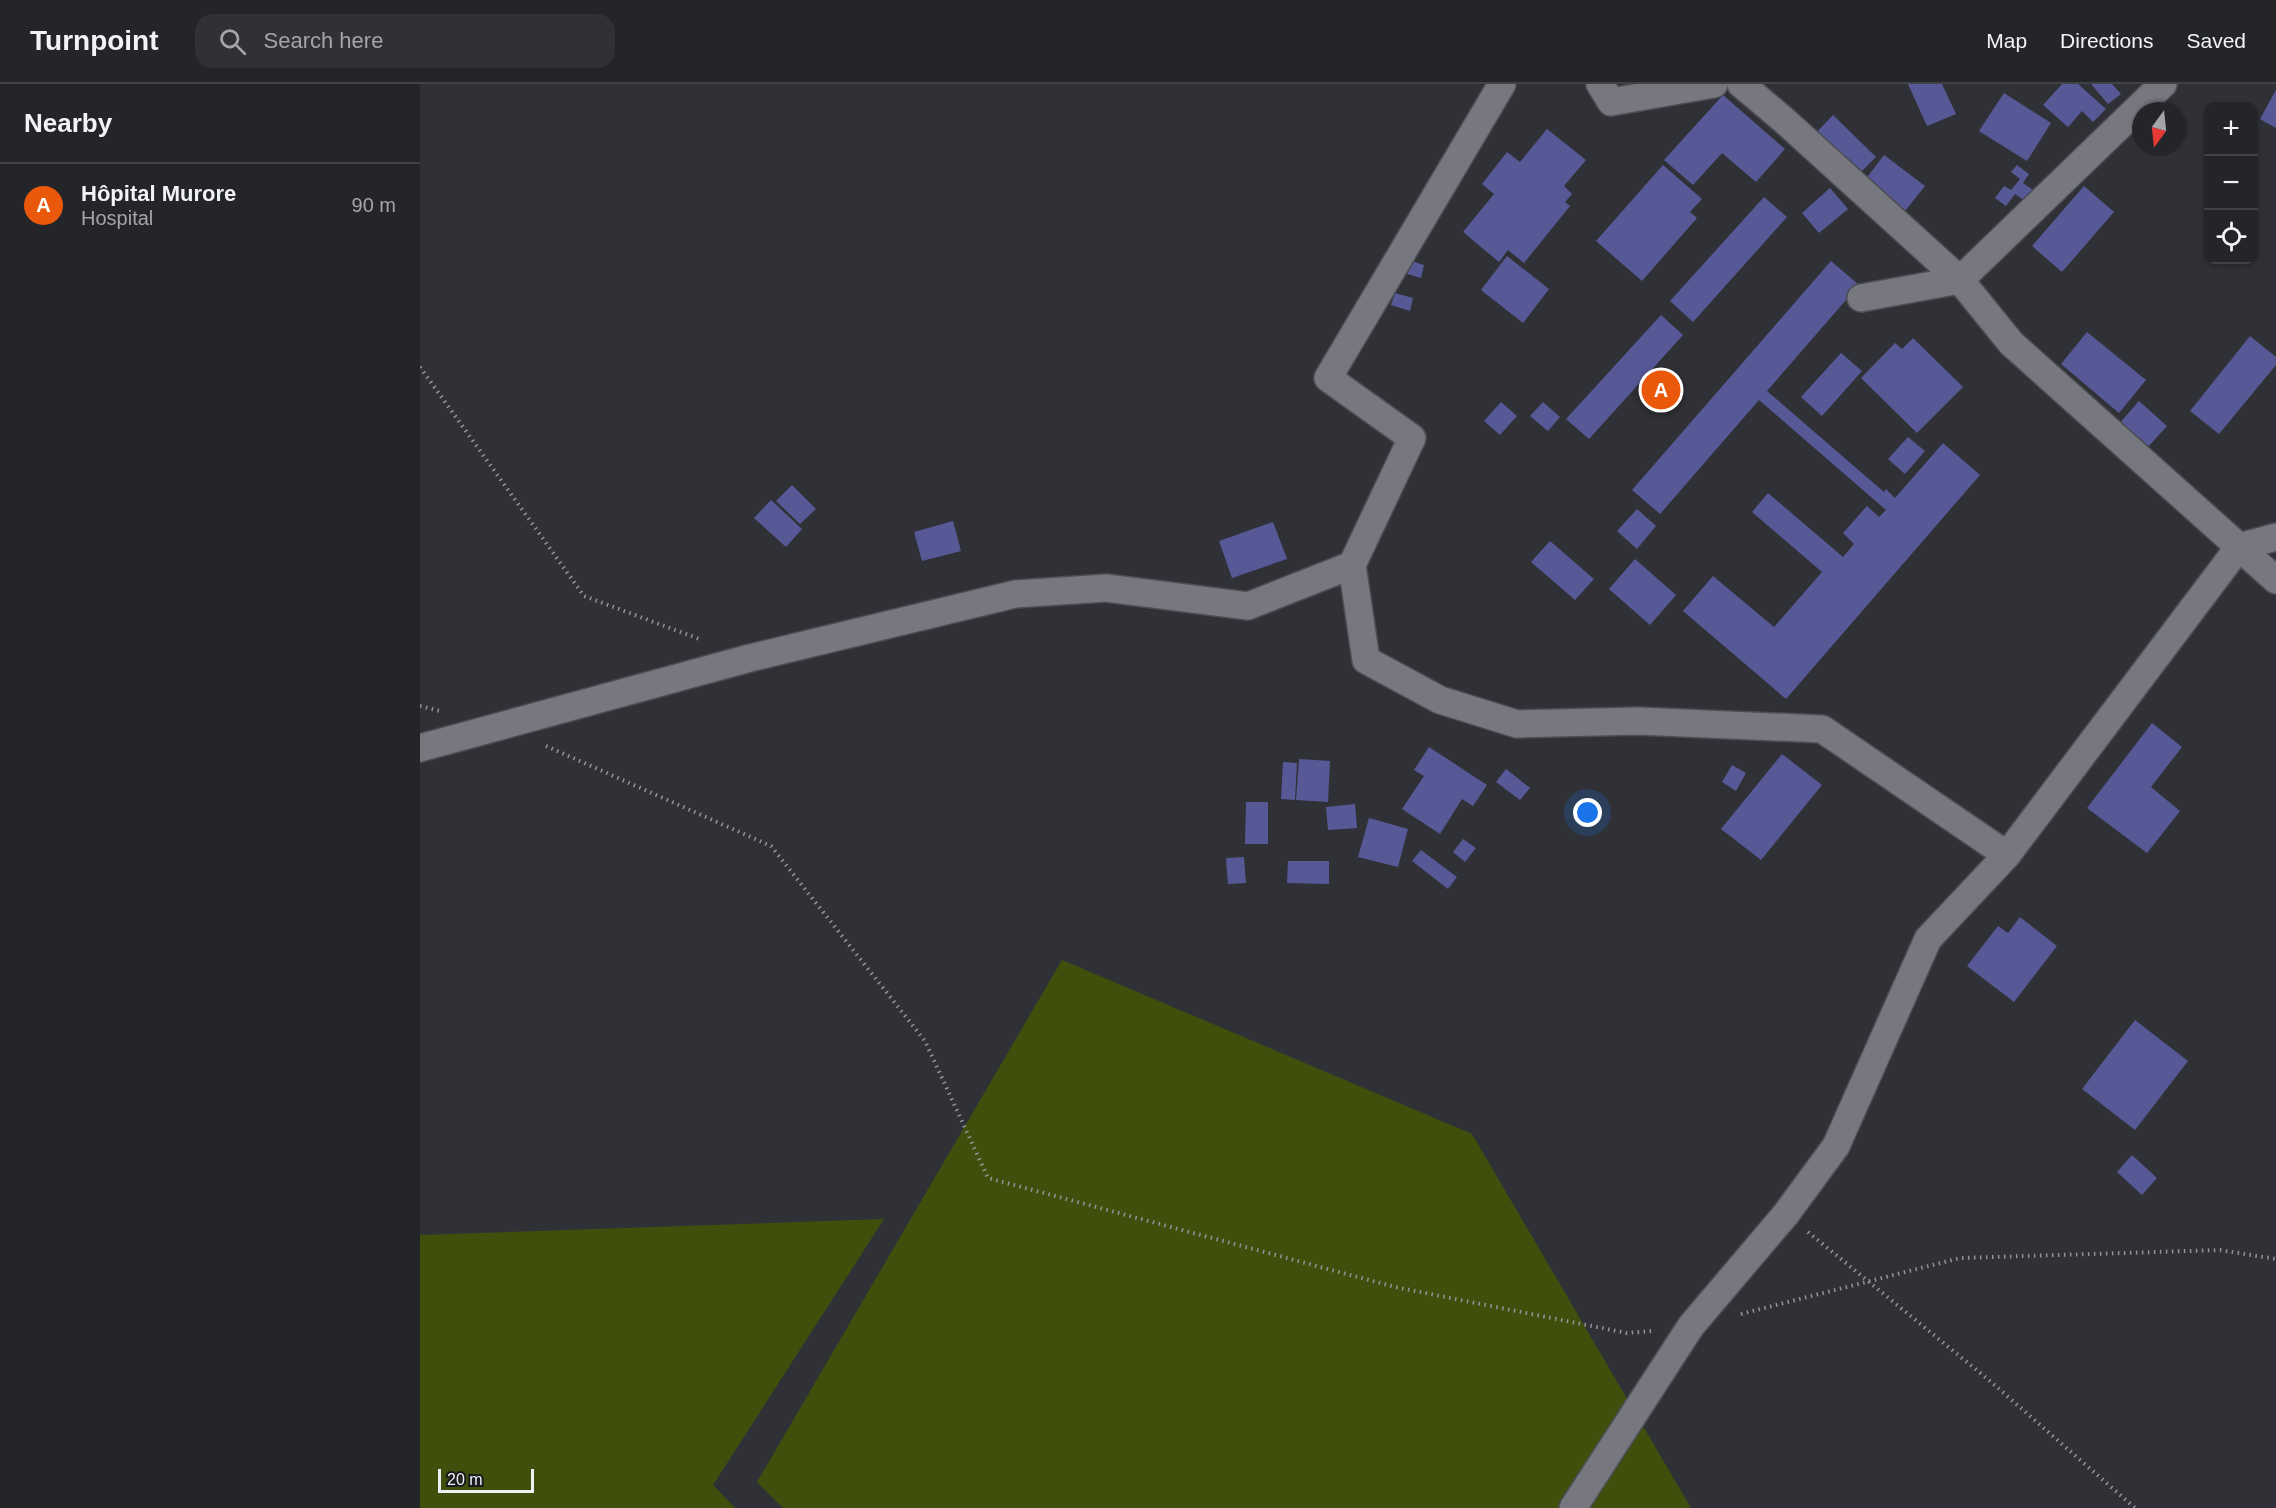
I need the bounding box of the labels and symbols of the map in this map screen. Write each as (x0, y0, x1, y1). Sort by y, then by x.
north arrow (2132, 102, 2186, 156)
pin: A (1642, 368, 1680, 412)
your location (1573, 798, 1602, 827)
scale bar (438, 1466, 534, 1494)

